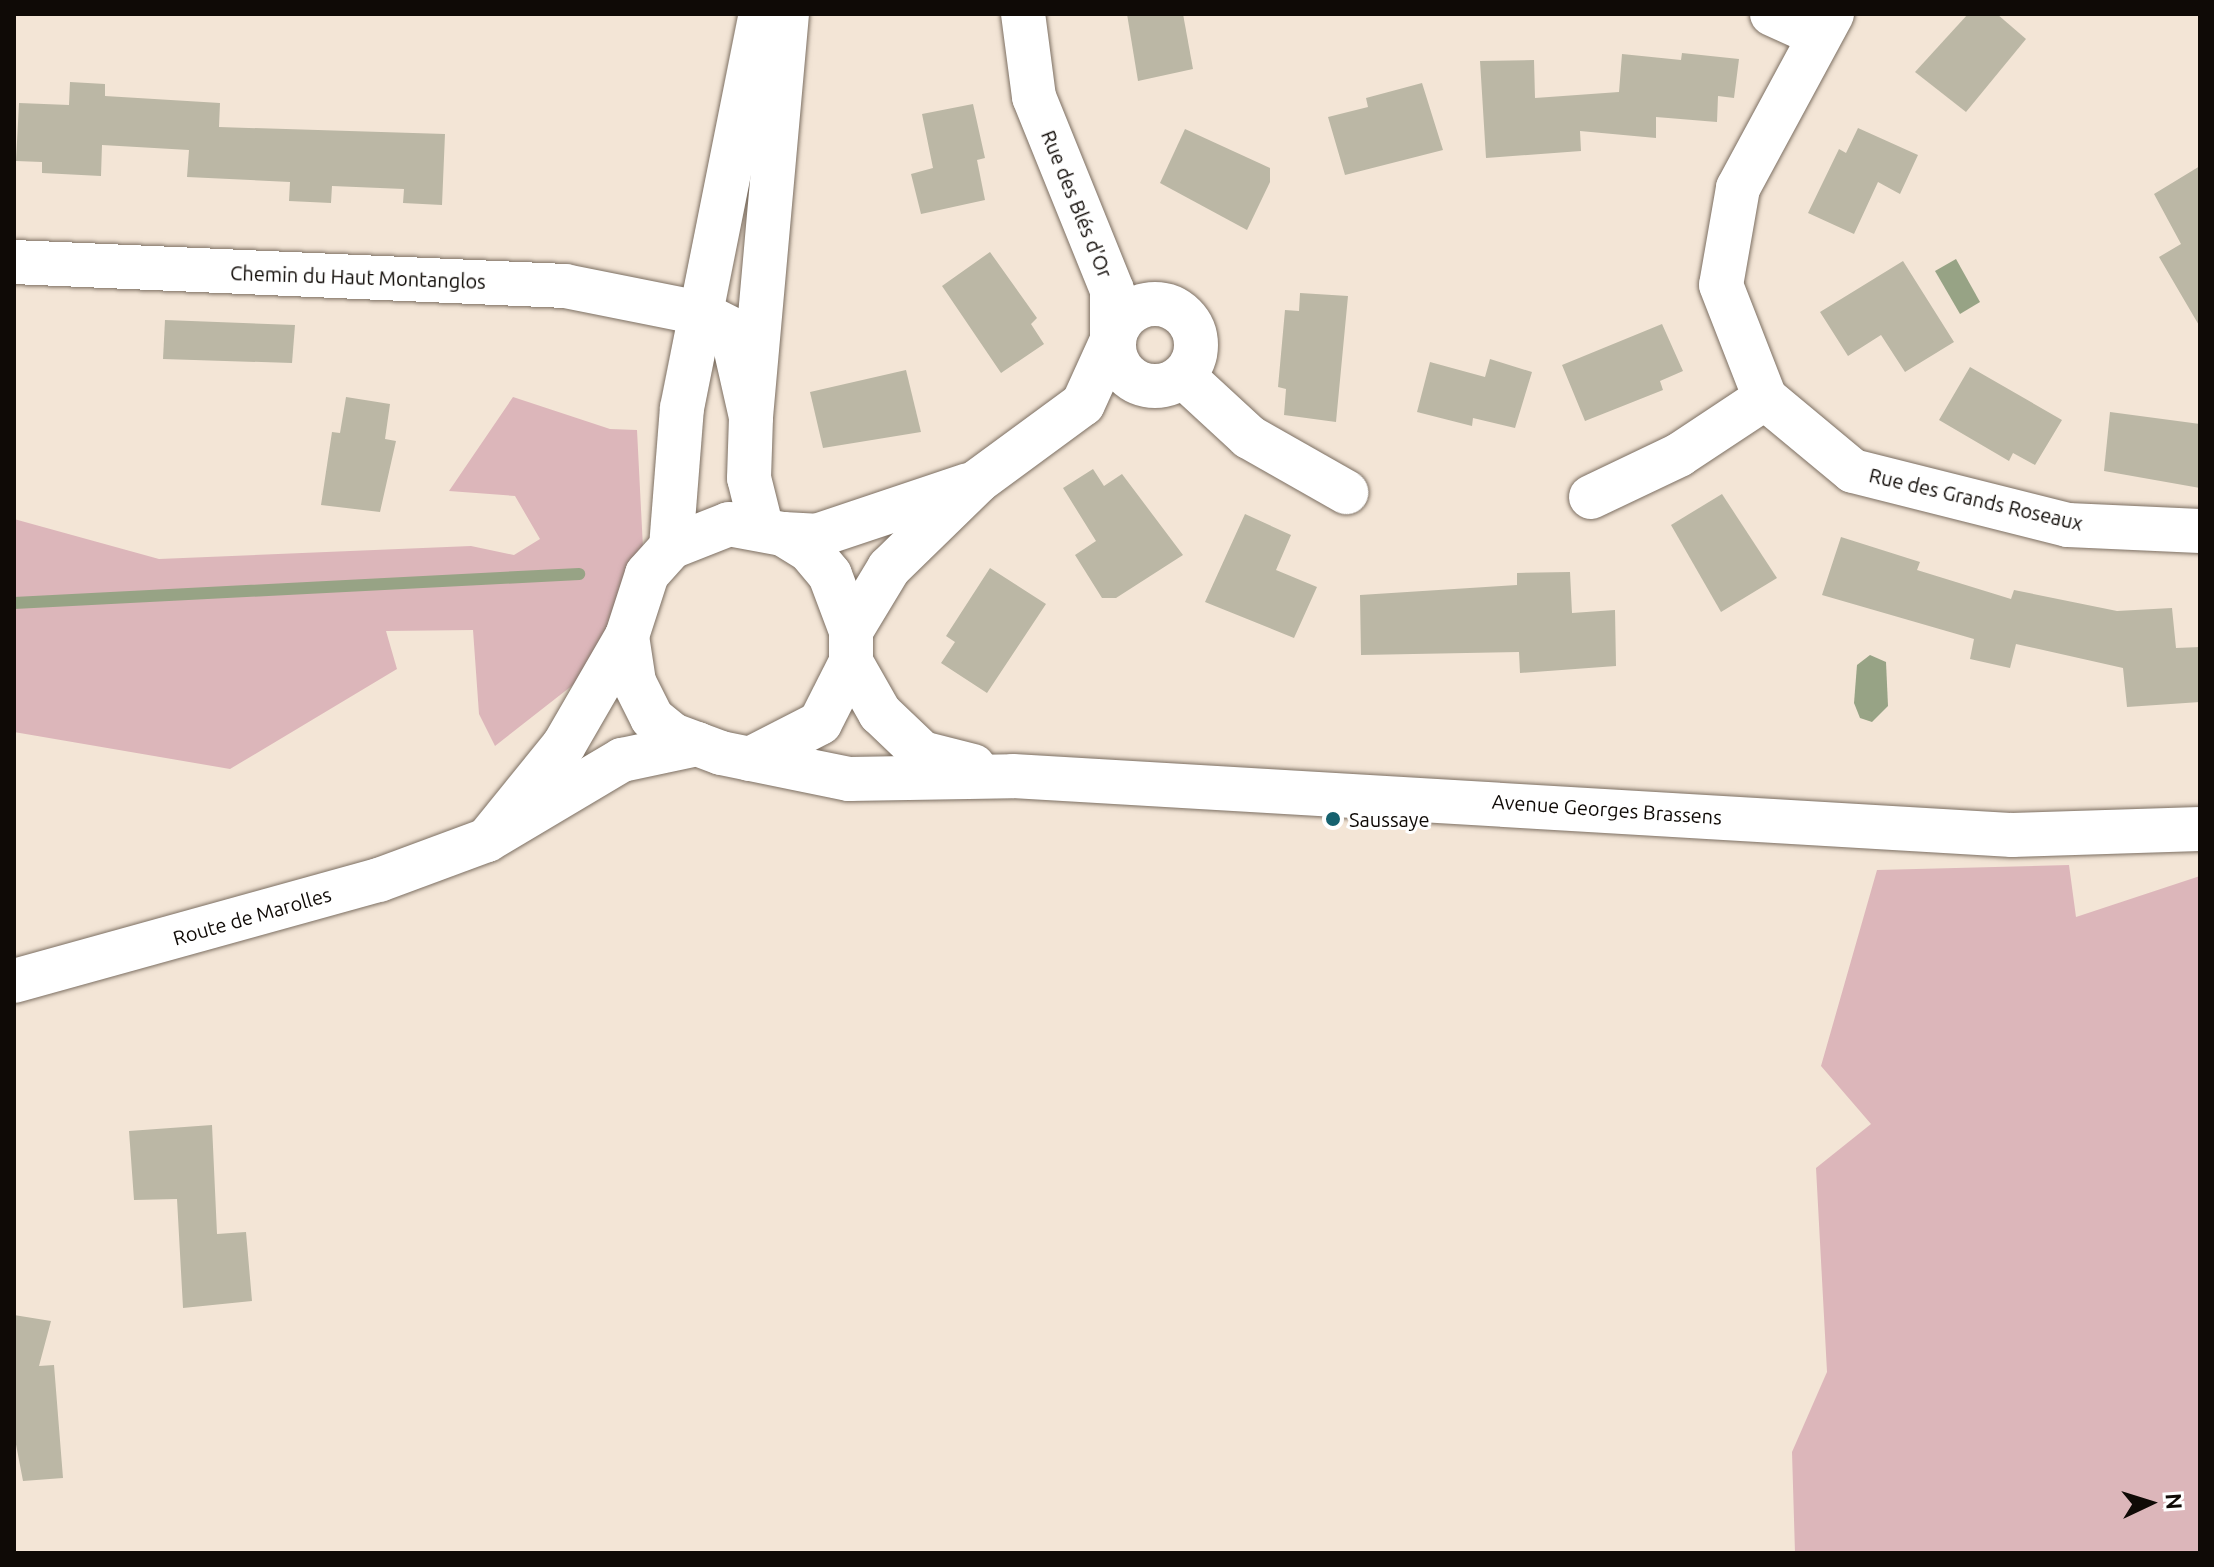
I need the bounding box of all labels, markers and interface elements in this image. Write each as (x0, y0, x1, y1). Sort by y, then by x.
street label: Rue des Blés d'Or (1036, 127, 1118, 281)
street label: Chemin du Haut Montanglos (230, 261, 486, 293)
street label: Rue des Grands Roseaux (1867, 463, 2085, 535)
street label: Avenue Georges Brassens (1491, 789, 1723, 829)
place label: Saussaye (1349, 807, 1429, 831)
marker: Saussaye (1324, 810, 1342, 828)
street label: Route de Marolles (170, 882, 334, 950)
north arrow (2110, 1463, 2190, 1543)
text: N (2161, 1492, 2187, 1510)

